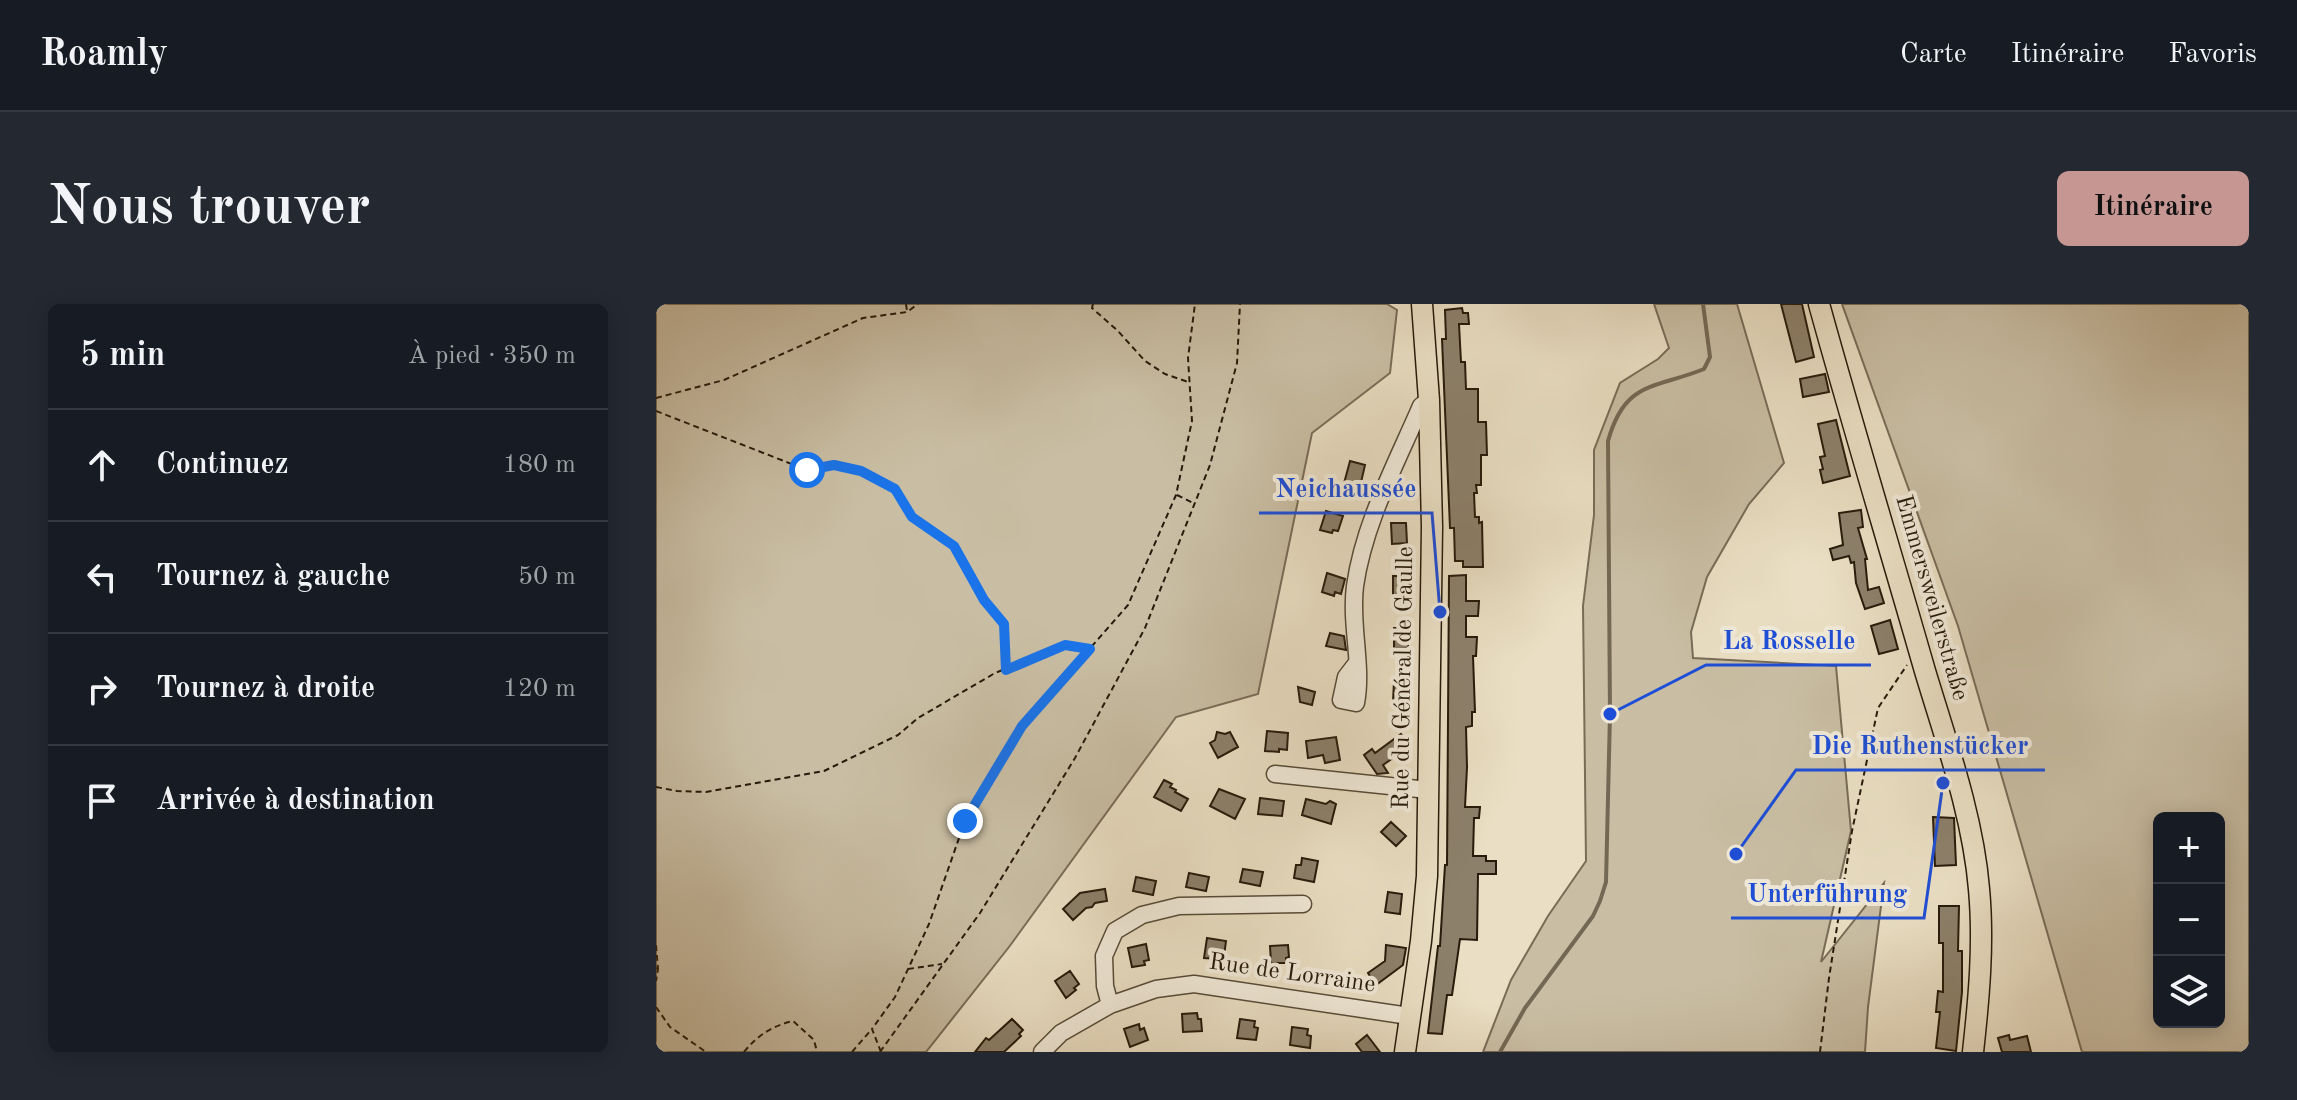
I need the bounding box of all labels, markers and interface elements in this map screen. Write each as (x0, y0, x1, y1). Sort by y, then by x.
text: Roamly (40, 36, 168, 74)
text: Carte (1900, 41, 1967, 69)
text: Itinéraire (2011, 41, 2124, 69)
text: Favoris (2168, 41, 2257, 69)
button: Itinéraire (2057, 171, 2249, 246)
text: Nous trouver (48, 180, 371, 236)
text: 5 min (80, 339, 165, 373)
text: À pied · 350 m (408, 343, 576, 369)
icon: ahead (80, 443, 124, 487)
text: Continuez (156, 450, 289, 480)
text: 180 m (503, 452, 576, 478)
route start (789, 452, 825, 488)
callout: Neichaussée (1259, 463, 1432, 513)
text: Neichaussée (1276, 477, 1416, 503)
street label: Emmersweilerstraße (1890, 493, 1972, 703)
street label: Rue du Général de Gaulle (1390, 546, 1418, 810)
icon: left (80, 555, 124, 599)
text: Tournez à gauche (156, 562, 390, 592)
text: 50 m (518, 564, 576, 590)
callout: La Rosselle (1706, 615, 1871, 665)
text: La Rosselle (1723, 629, 1855, 655)
icon: right (80, 667, 124, 711)
text: Tournez à droite (156, 674, 375, 704)
text: 120 m (503, 676, 576, 702)
callout: Die Ruthenstücker (1796, 720, 2045, 770)
text: Die Ruthenstücker (1812, 734, 2028, 760)
icon: arrive (80, 779, 124, 823)
text: Arrivée à destination (156, 786, 435, 816)
route end (947, 803, 983, 839)
map controls (2153, 812, 2225, 1028)
button: + (2153, 812, 2225, 884)
callout: Unterführung (1731, 868, 1924, 918)
text: Unterführung (1747, 882, 1908, 908)
button: − (2153, 884, 2225, 956)
street label: Rue de Lorraine (1207, 950, 1377, 998)
button: layers (2153, 956, 2225, 1028)

